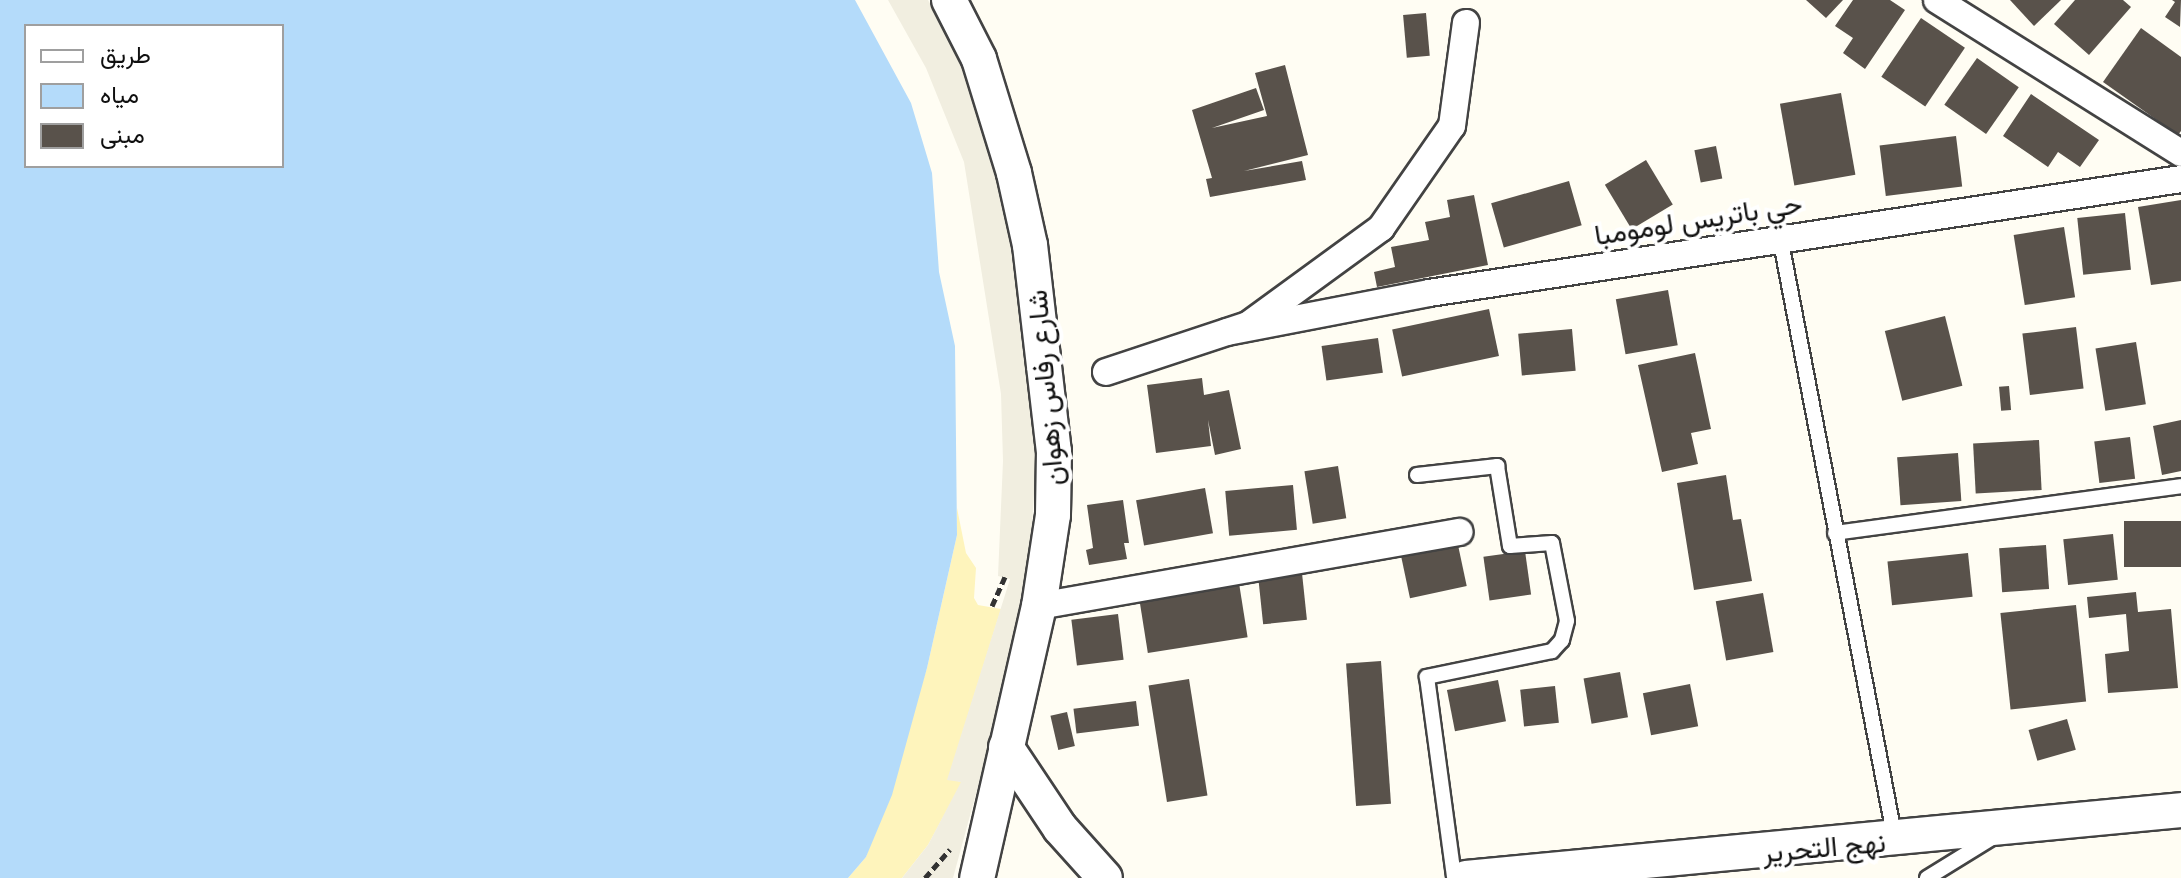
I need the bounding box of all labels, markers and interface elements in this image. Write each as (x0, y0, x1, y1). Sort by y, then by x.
legend (24, 24, 284, 168)
text: طريق (100, 37, 151, 70)
text: مياه (100, 77, 139, 110)
text: مبنى (100, 117, 145, 150)
street label: حي باتريس لومومبا (1592, 185, 1804, 251)
street label: شارع رفاس زهوان (1019, 289, 1069, 487)
street label: نهج التحرير (1761, 824, 1887, 868)

